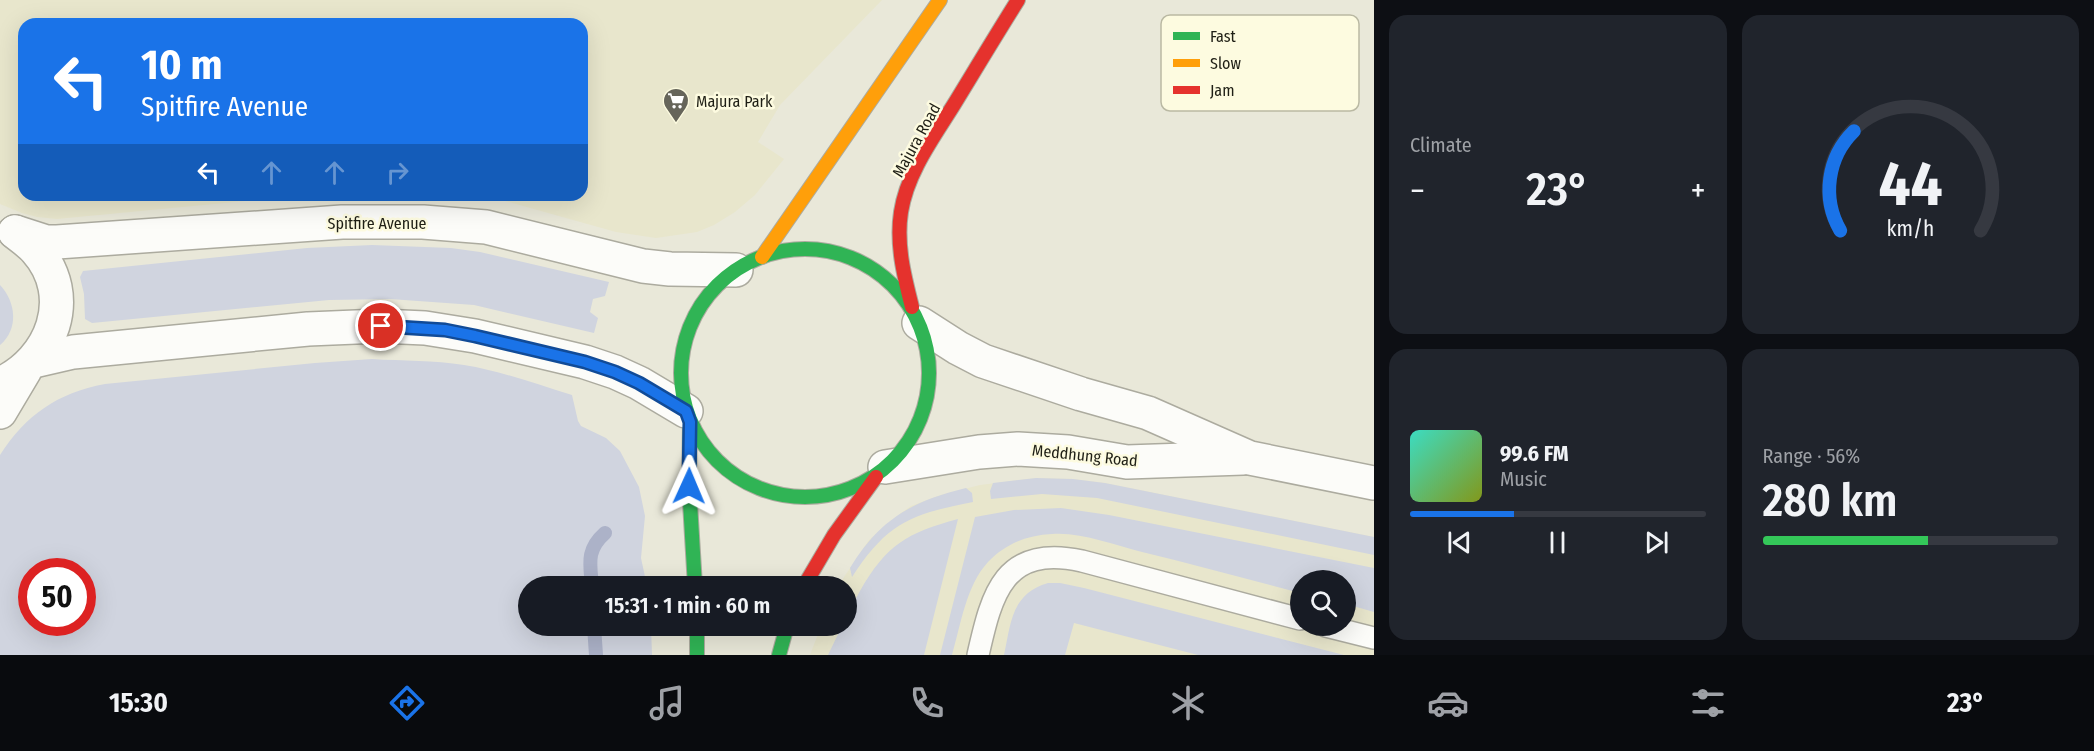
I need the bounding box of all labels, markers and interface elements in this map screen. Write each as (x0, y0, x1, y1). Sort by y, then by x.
legend (1161, 15, 1359, 111)
text: Fast (1210, 27, 1237, 46)
text: 10 m (141, 40, 222, 90)
icon: left (42, 42, 120, 120)
text: Slow (1210, 54, 1241, 73)
text: Jam (1210, 81, 1235, 100)
supermarket icon: Majura Park (661, 86, 691, 124)
text: Spitfire Avenue (141, 91, 308, 123)
place label: Majura Park (696, 92, 773, 111)
street label: Majura Road (888, 100, 944, 180)
text: Climate (1410, 133, 1472, 157)
text: 44 (1878, 147, 1942, 222)
icon: left (192, 156, 225, 189)
icon: ahead (255, 156, 288, 189)
icon: ahead (318, 156, 351, 189)
icon: right (381, 156, 414, 189)
text: 23° (1526, 163, 1589, 217)
text: − (1410, 171, 1425, 211)
text: + (1690, 171, 1705, 211)
street label: Spitfire Avenue (328, 214, 427, 233)
text: km/h (1886, 217, 1934, 243)
pin (355, 300, 406, 351)
icon: arrive (364, 309, 397, 342)
text: 99.6 FM (1500, 440, 1569, 467)
street label: Meddhung Road (1031, 441, 1139, 470)
text: Range · 56% (1763, 444, 1860, 468)
position arrow (657, 454, 721, 518)
text: Music (1500, 467, 1547, 491)
text: 280 km (1763, 474, 1897, 528)
icon: previous (1443, 526, 1476, 559)
icon: pause (1541, 526, 1574, 559)
icon: next (1640, 526, 1673, 559)
speed limit sign: 50 (18, 558, 96, 636)
map controls (1290, 570, 1356, 636)
button: search (1290, 570, 1356, 636)
text: 15:31 · 1 min · 60 m (605, 592, 770, 619)
icon: directions (386, 682, 428, 724)
icon: music (646, 682, 688, 724)
icon: phone (906, 682, 948, 724)
icon: climate (1167, 682, 1209, 724)
icon: car (1427, 682, 1469, 724)
icon: filters (1687, 682, 1729, 724)
text: 15:30 (109, 687, 168, 719)
text: 23° (1947, 687, 1985, 719)

